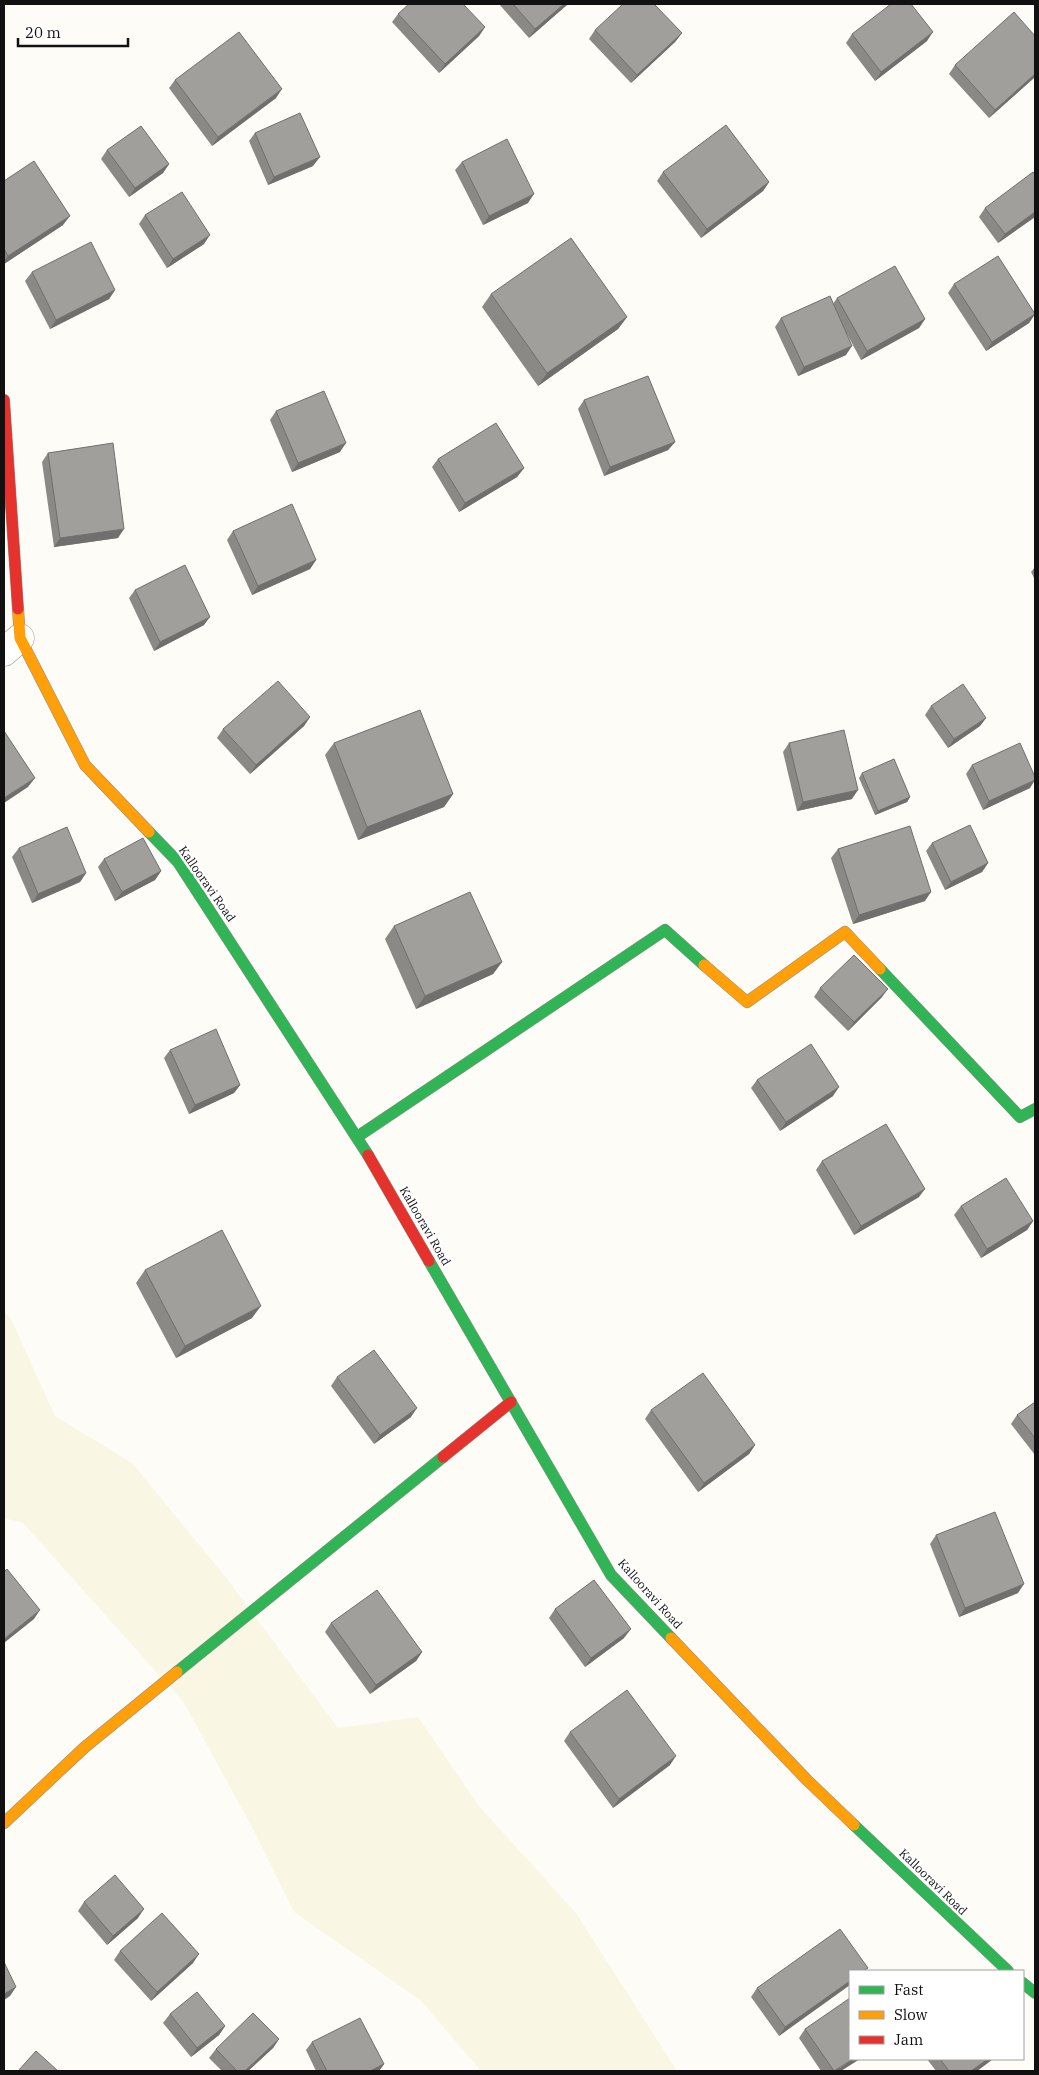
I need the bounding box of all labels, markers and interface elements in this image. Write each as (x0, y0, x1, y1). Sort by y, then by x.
scale bar (18, 15, 128, 47)
text: 20 m (25, 23, 61, 42)
street label: Kallooravi Road (176, 843, 239, 924)
street label: Kallooravi Road (397, 1183, 454, 1268)
street label: Kallooravi Road (615, 1556, 686, 1632)
street label: Kallooravi Road (896, 1845, 971, 1918)
legend (849, 1970, 1024, 2060)
text: Fast (894, 1980, 924, 1999)
text: Slow (894, 2005, 928, 2024)
text: Jam (894, 2030, 923, 2049)

